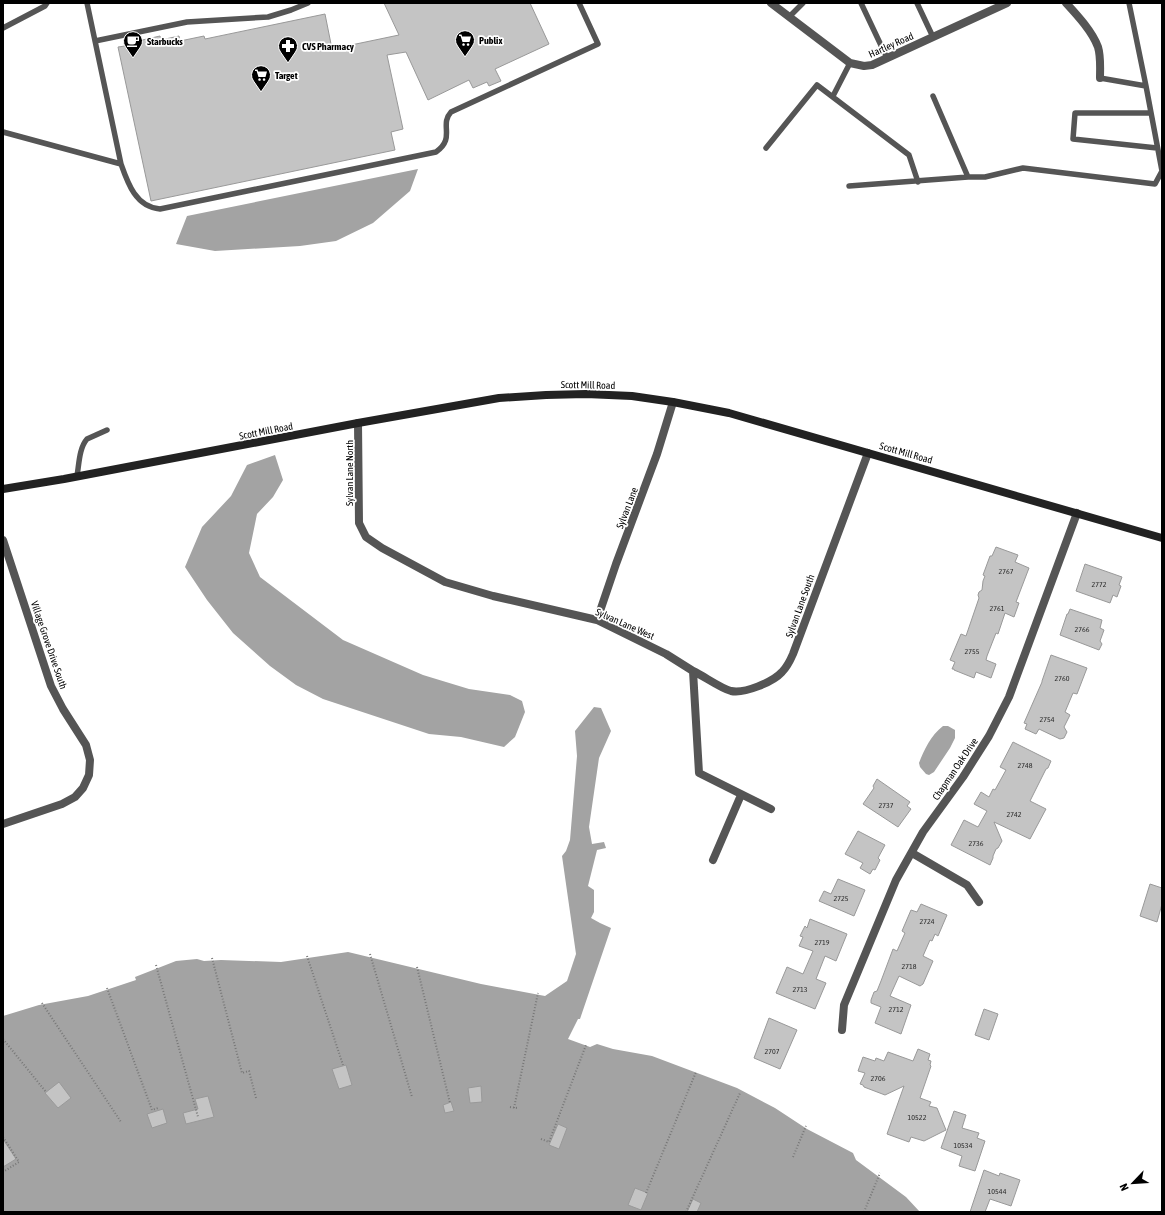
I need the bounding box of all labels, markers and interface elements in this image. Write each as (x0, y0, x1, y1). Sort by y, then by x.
supermarket icon: Publix (454, 29, 476, 57)
cafe icon: Starbucks (122, 30, 144, 58)
street label: Hartley Road (867, 30, 915, 60)
pharmacy icon: CVS Pharmacy (277, 35, 299, 63)
place label: Publix (479, 35, 502, 46)
place label: Starbucks (147, 36, 183, 47)
place label: CVS Pharmacy (302, 41, 355, 52)
supermarket icon: Target (250, 64, 272, 92)
place label: Target (275, 70, 298, 81)
street label: Scott Mill Road (561, 379, 616, 391)
street label: Scott Mill Road (238, 420, 294, 442)
street label: Sylvan Lane North (344, 440, 355, 506)
street label: Scott Mill Road (878, 440, 934, 466)
street label: Sylvan Lane (614, 485, 640, 530)
house number: 2767 (998, 567, 1014, 576)
street label: Sylvan Lane South (783, 573, 817, 639)
house number: 2772 (1091, 580, 1107, 589)
street label: Village Grove Drive South (29, 600, 69, 691)
house number: 2761 (989, 604, 1005, 613)
street label: Sylvan Lane West (594, 606, 656, 642)
house number: 2766 (1074, 625, 1090, 634)
house number: 2755 (964, 647, 980, 656)
house number: 2760 (1054, 674, 1070, 683)
house number: 2754 (1039, 715, 1055, 724)
street label: Chapman Oak Drive (930, 736, 980, 802)
house number: 2748 (1017, 761, 1033, 770)
house number: 2737 (878, 801, 894, 810)
house number: 2742 (1006, 810, 1022, 819)
house number: 2736 (968, 839, 984, 848)
house number: 2725 (833, 894, 849, 903)
house number: 2724 (919, 917, 935, 926)
house number: 2719 (814, 938, 830, 947)
house number: 2718 (901, 962, 917, 971)
house number: 2713 (792, 985, 808, 994)
house number: 2712 (888, 1005, 904, 1014)
house number: 2707 (764, 1047, 780, 1056)
house number: 2706 (870, 1074, 886, 1083)
house number: 10522 (908, 1113, 927, 1122)
house number: 10534 (954, 1141, 973, 1150)
north arrow (1113, 1163, 1153, 1203)
text: N (1117, 1182, 1131, 1193)
house number: 10544 (988, 1187, 1007, 1196)

